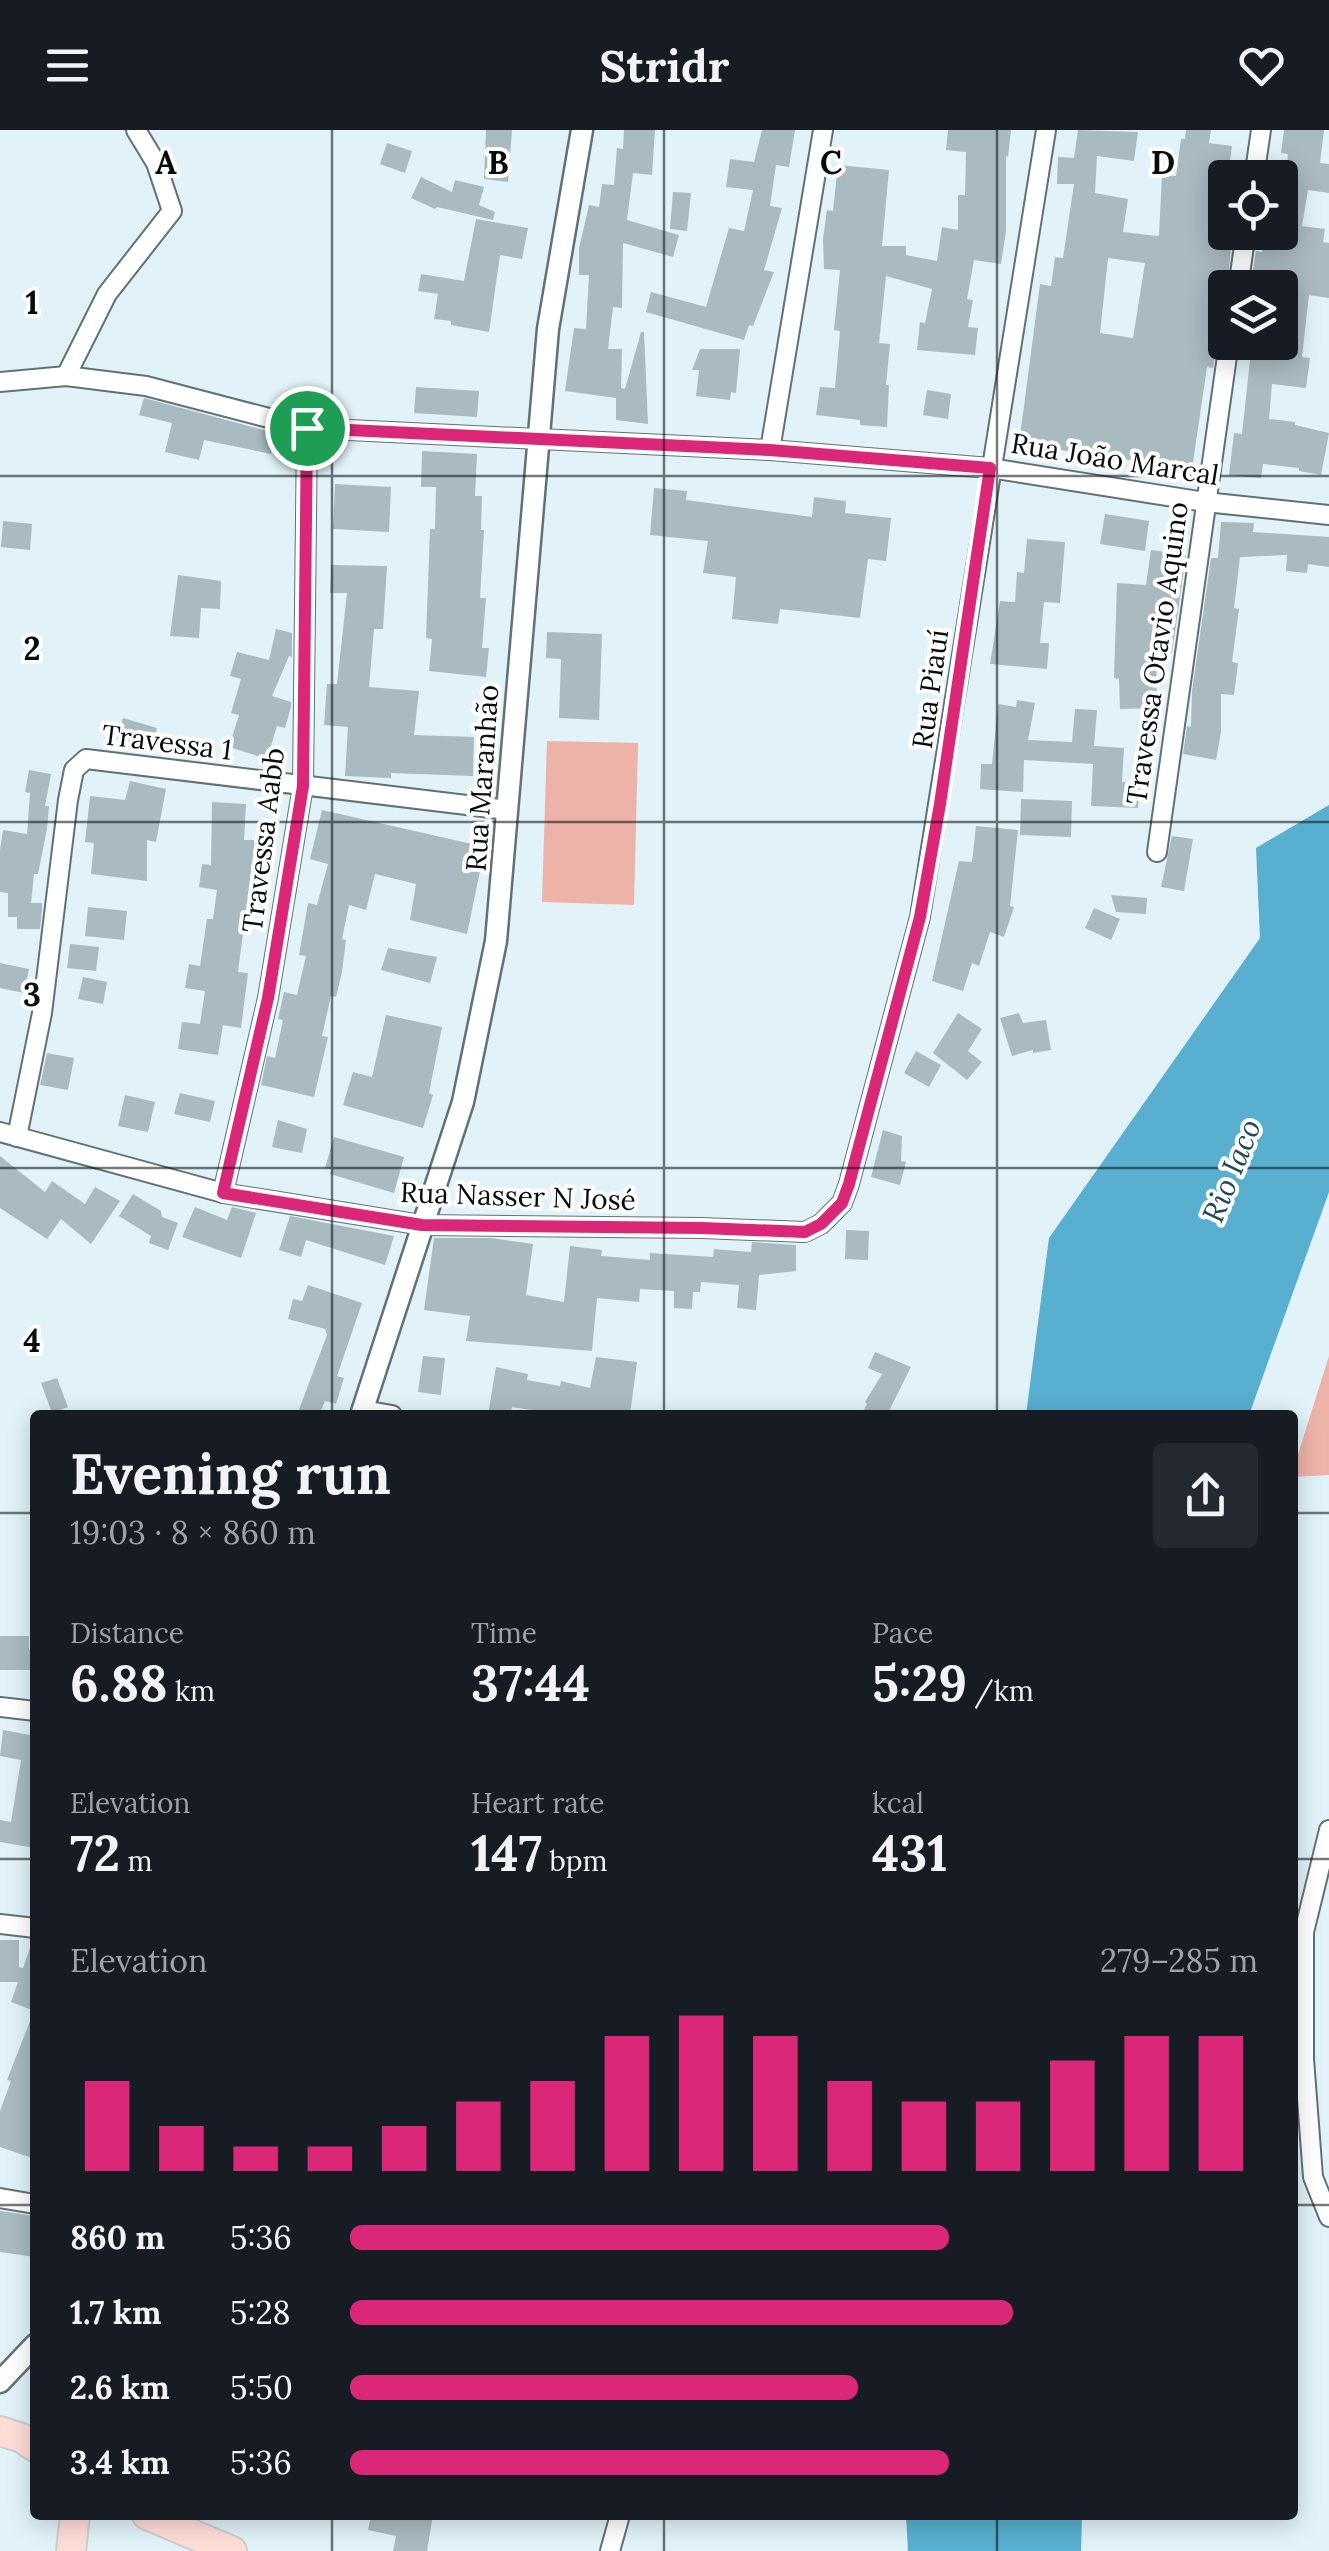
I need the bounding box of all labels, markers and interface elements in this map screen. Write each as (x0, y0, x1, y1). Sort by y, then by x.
text: Stridr (600, 37, 729, 94)
icon: menu (40, 38, 95, 93)
icon: heart (1234, 38, 1289, 93)
text: A (155, 142, 177, 183)
text: B (487, 142, 509, 183)
text: C (820, 142, 842, 183)
text: D (1151, 142, 1175, 183)
map controls (1208, 160, 1298, 360)
button: locate (1208, 160, 1298, 250)
button: layers (1208, 270, 1298, 360)
text: 1 (26, 282, 39, 323)
pin (265, 386, 350, 471)
icon: arrive (280, 401, 335, 456)
street label: Rua João Marcal (1008, 425, 1222, 493)
street label: Travessa Otavio Aquino (1118, 499, 1196, 807)
street label: Rua Piauí (904, 627, 956, 751)
text: 2 (23, 628, 41, 669)
street label: Rua Maranhão (458, 683, 506, 873)
street label: Travessa 1 (100, 716, 234, 768)
street label: Travessa Aabb (234, 746, 292, 934)
text: 3 (23, 974, 41, 1015)
water label: Rio Iaco (1193, 1114, 1269, 1228)
street label: Rua Nasser N José (400, 1174, 636, 1218)
text: 4 (23, 1320, 41, 1361)
text: Evening run (70, 1439, 391, 1509)
button: share (1153, 1443, 1258, 1548)
text: 19:03 · 8 × 860 m (70, 1512, 316, 1553)
text: Distance (70, 1615, 184, 1651)
text: Time (471, 1615, 537, 1651)
text: Pace (872, 1615, 933, 1651)
text: 6.88 (70, 1651, 168, 1715)
text: 37:44 (471, 1651, 590, 1715)
text: 5:29 (872, 1651, 967, 1715)
text: km (168, 1673, 215, 1709)
text: /km (967, 1673, 1034, 1709)
text: Elevation (70, 1785, 190, 1821)
text: Heart rate (471, 1785, 605, 1821)
text: kcal (872, 1785, 924, 1821)
text: 72 (70, 1821, 120, 1885)
text: 147 (471, 1821, 542, 1885)
text: 431 (872, 1821, 948, 1885)
text: m (120, 1843, 153, 1879)
text: bpm (542, 1843, 608, 1879)
text: Elevation (70, 1940, 207, 1981)
text: 279–285 m (1100, 1940, 1258, 1981)
text: 860 m (70, 2217, 165, 2258)
text: 5:36 (230, 2217, 292, 2258)
text: 1.7 km (70, 2292, 161, 2333)
text: 5:28 (230, 2292, 291, 2333)
text: 2.6 km (70, 2367, 170, 2408)
text: 5:50 (230, 2367, 293, 2408)
text: 3.4 km (70, 2442, 170, 2483)
text: 5:36 (230, 2442, 292, 2483)

